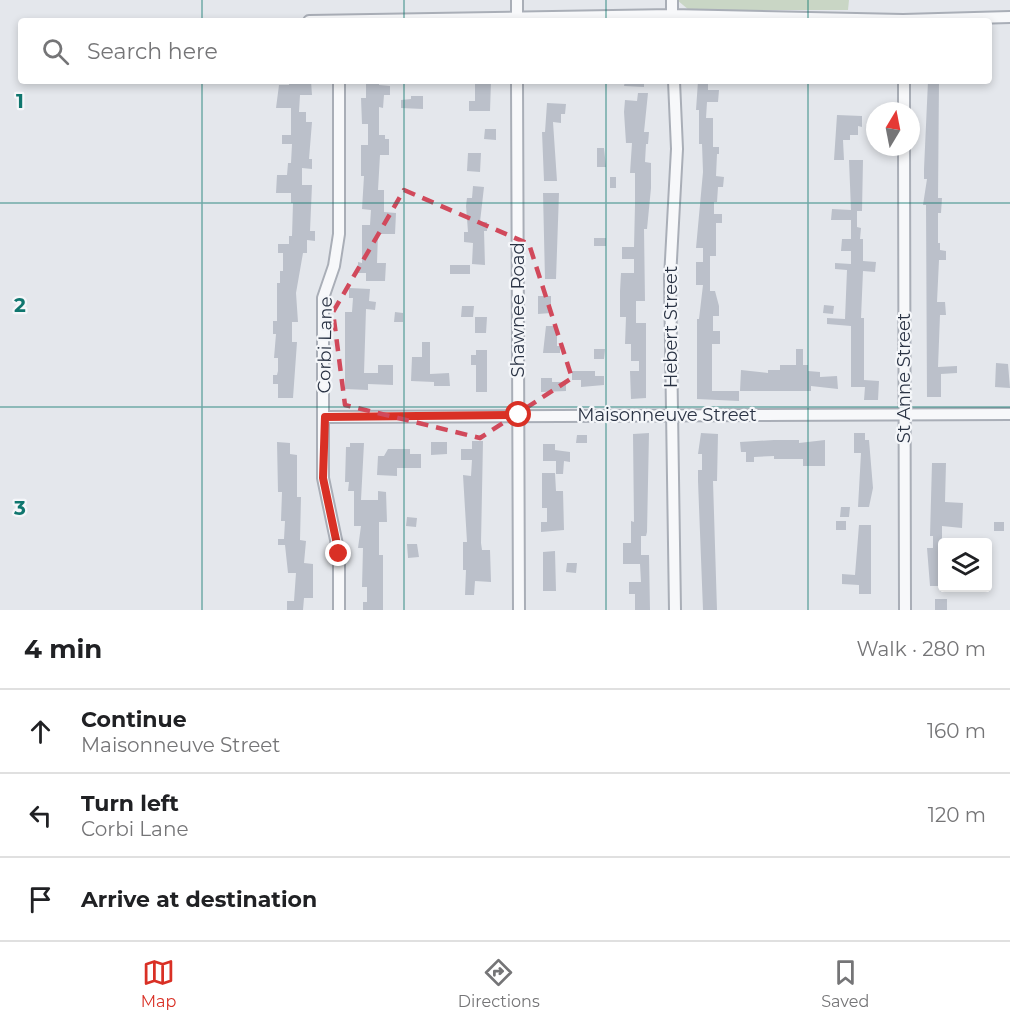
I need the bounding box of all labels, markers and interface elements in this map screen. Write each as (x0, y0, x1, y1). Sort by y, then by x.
search box (18, 18, 992, 84)
icon: search (39, 35, 72, 68)
text: Search here (87, 38, 218, 65)
text: 1 (16, 89, 24, 113)
north arrow (866, 102, 920, 156)
street label: Shawnee Road (507, 242, 529, 378)
street label: Hebert Street (660, 266, 682, 388)
text: 2 (14, 293, 26, 317)
street label: Corbi Lane (313, 296, 337, 394)
street label: St Anne Street (893, 313, 915, 443)
route start (505, 401, 531, 427)
street label: Maisonneuve Street (577, 404, 757, 426)
text: 3 (13, 496, 26, 520)
map controls (938, 538, 992, 592)
button: layers (938, 538, 992, 592)
route end (325, 540, 351, 566)
text: 4 min (24, 633, 102, 665)
text: Walk · 280 m (856, 637, 986, 661)
text: Continue (81, 706, 187, 733)
icon: ahead (24, 715, 57, 748)
text: 160 m (927, 719, 986, 743)
text: Maisonneuve Street (81, 733, 280, 757)
text: Turn left (81, 790, 179, 817)
icon: left (24, 799, 57, 832)
text: 120 m (928, 803, 986, 827)
text: Corbi Lane (81, 817, 189, 841)
icon: arrive (24, 883, 57, 916)
text: Arrive at destination (81, 886, 317, 913)
tab: Map (141, 956, 176, 1011)
tab: Directions (458, 956, 540, 1011)
tab: Saved (821, 956, 869, 1011)

